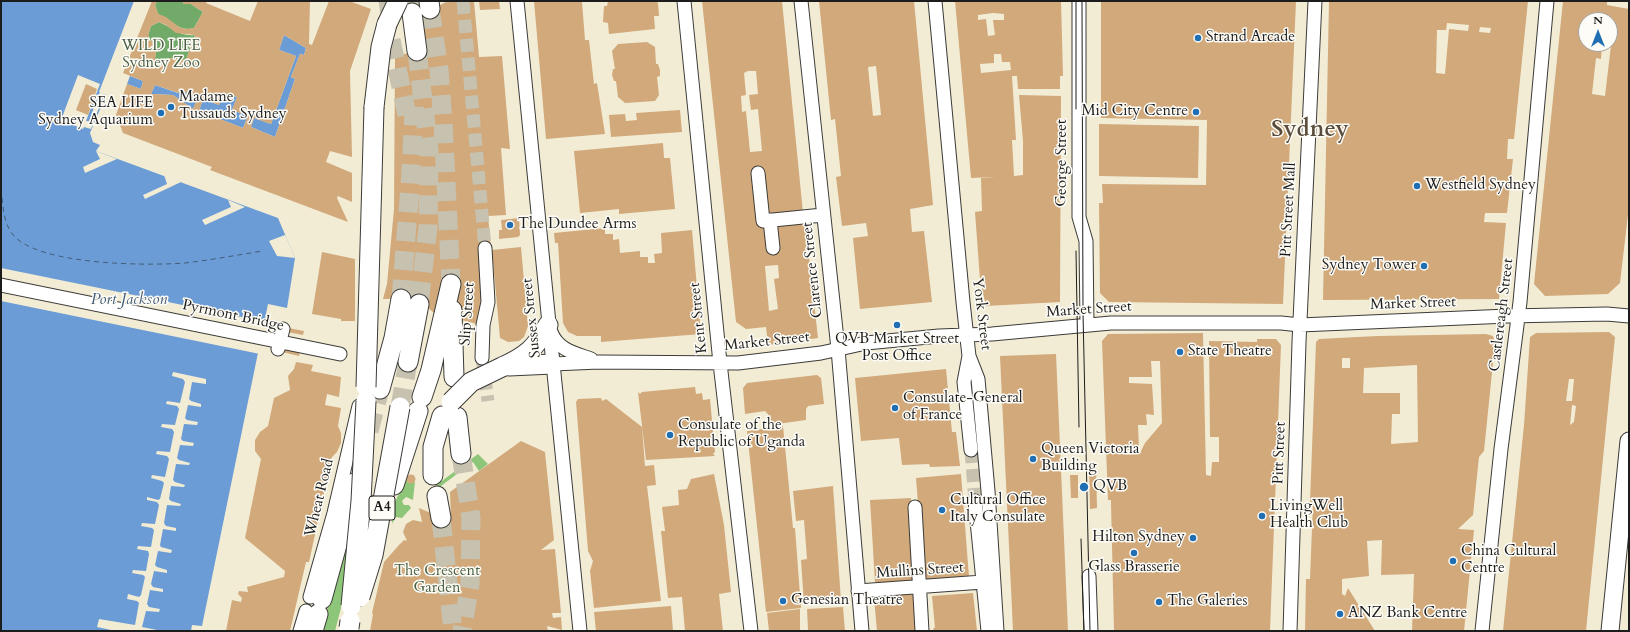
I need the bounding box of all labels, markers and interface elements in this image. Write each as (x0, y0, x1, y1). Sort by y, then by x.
north arrow (1578, 12, 1618, 52)
text: N (1593, 13, 1603, 28)
place label: Strand Arcade (1206, 29, 1295, 47)
marker: Strand Arcade (1193, 33, 1203, 43)
park label: WILD LIFE Sydney Zoo (122, 38, 200, 73)
place label: Madame Tussauds Sydney (179, 89, 287, 124)
place label: SEA LIFE Sydney Aquarium (38, 95, 153, 130)
marker: Madame Tussauds Sydney (166, 102, 176, 112)
place label: Mid City Centre (1081, 103, 1188, 121)
marker: Mid City Centre (1191, 107, 1201, 117)
marker: SEA LIFE Sydney Aquarium (156, 108, 166, 118)
district label: Sydney (1271, 117, 1349, 145)
street label: George Street (1054, 119, 1072, 207)
street label: Pitt Street Mall (1278, 162, 1300, 258)
place label: Westfield Sydney (1425, 177, 1536, 195)
marker: Westfield Sydney (1412, 181, 1422, 191)
place label: The Dundee Arms (518, 216, 636, 234)
marker: The Dundee Arms (505, 220, 515, 230)
street label: Clarence Street (799, 221, 827, 319)
place label: Sydney Tower (1322, 257, 1416, 275)
street label: Castlereagh Street (1486, 257, 1518, 373)
marker: Sydney Tower (1419, 261, 1429, 271)
street label: Sussex Street (519, 277, 545, 359)
street label: York Street (968, 277, 994, 351)
street label: Slip Street (457, 282, 479, 346)
street label: Kent Street (686, 282, 712, 354)
water label: Port Jackson (91, 290, 167, 310)
street label: Market Street (1370, 294, 1456, 314)
street label: Pyrmont Bridge (181, 296, 285, 336)
street label: Market Street (1046, 298, 1132, 322)
marker: QVB Market Street Post Office (892, 320, 902, 330)
street label: Market Street (723, 329, 811, 355)
place label: QVB Market Street Post Office (835, 331, 959, 366)
place label: State Theatre (1188, 343, 1272, 361)
marker: State Theatre (1175, 347, 1185, 357)
place label: Consulate-General of France (903, 390, 1023, 425)
marker: Consulate-General of France (890, 403, 900, 413)
place label: Consulate of the Republic of Uganda (678, 417, 805, 452)
street label: Pitt Street (1270, 421, 1290, 485)
marker: Consulate of the Republic of Uganda (665, 430, 675, 440)
place label: Queen Victoria Building (1041, 441, 1139, 476)
marker: Queen Victoria Building (1028, 454, 1038, 464)
street label: Wheat Road (302, 457, 338, 539)
place label: QVB (1093, 478, 1127, 496)
marker: QVB (1078, 481, 1090, 493)
place label: Cultural Office Italy Consulate (950, 492, 1046, 527)
road number: A4 (369, 496, 395, 520)
place label: LivingWell Health Club (1270, 498, 1348, 533)
marker: Cultural Office Italy Consulate (937, 505, 947, 515)
marker: LivingWell Health Club (1257, 511, 1267, 521)
place label: Hilton Sydney (1092, 529, 1185, 547)
marker: Hilton Sydney (1188, 533, 1198, 543)
place label: China Cultural Centre (1461, 543, 1556, 578)
marker: Glass Brasserie (1129, 548, 1139, 558)
marker: China Cultural Centre (1448, 556, 1458, 566)
street label: Mullins Street (876, 559, 964, 583)
place label: Glass Brasserie (1088, 559, 1180, 577)
park label: The Crescent Garden (394, 563, 480, 598)
place label: Genesian Theatre (791, 592, 903, 610)
place label: The Galeries (1167, 593, 1248, 611)
marker: Genesian Theatre (778, 596, 788, 606)
marker: The Galeries (1154, 597, 1164, 607)
place label: ANZ Bank Centre (1348, 605, 1467, 623)
marker: ANZ Bank Centre (1335, 609, 1345, 619)

